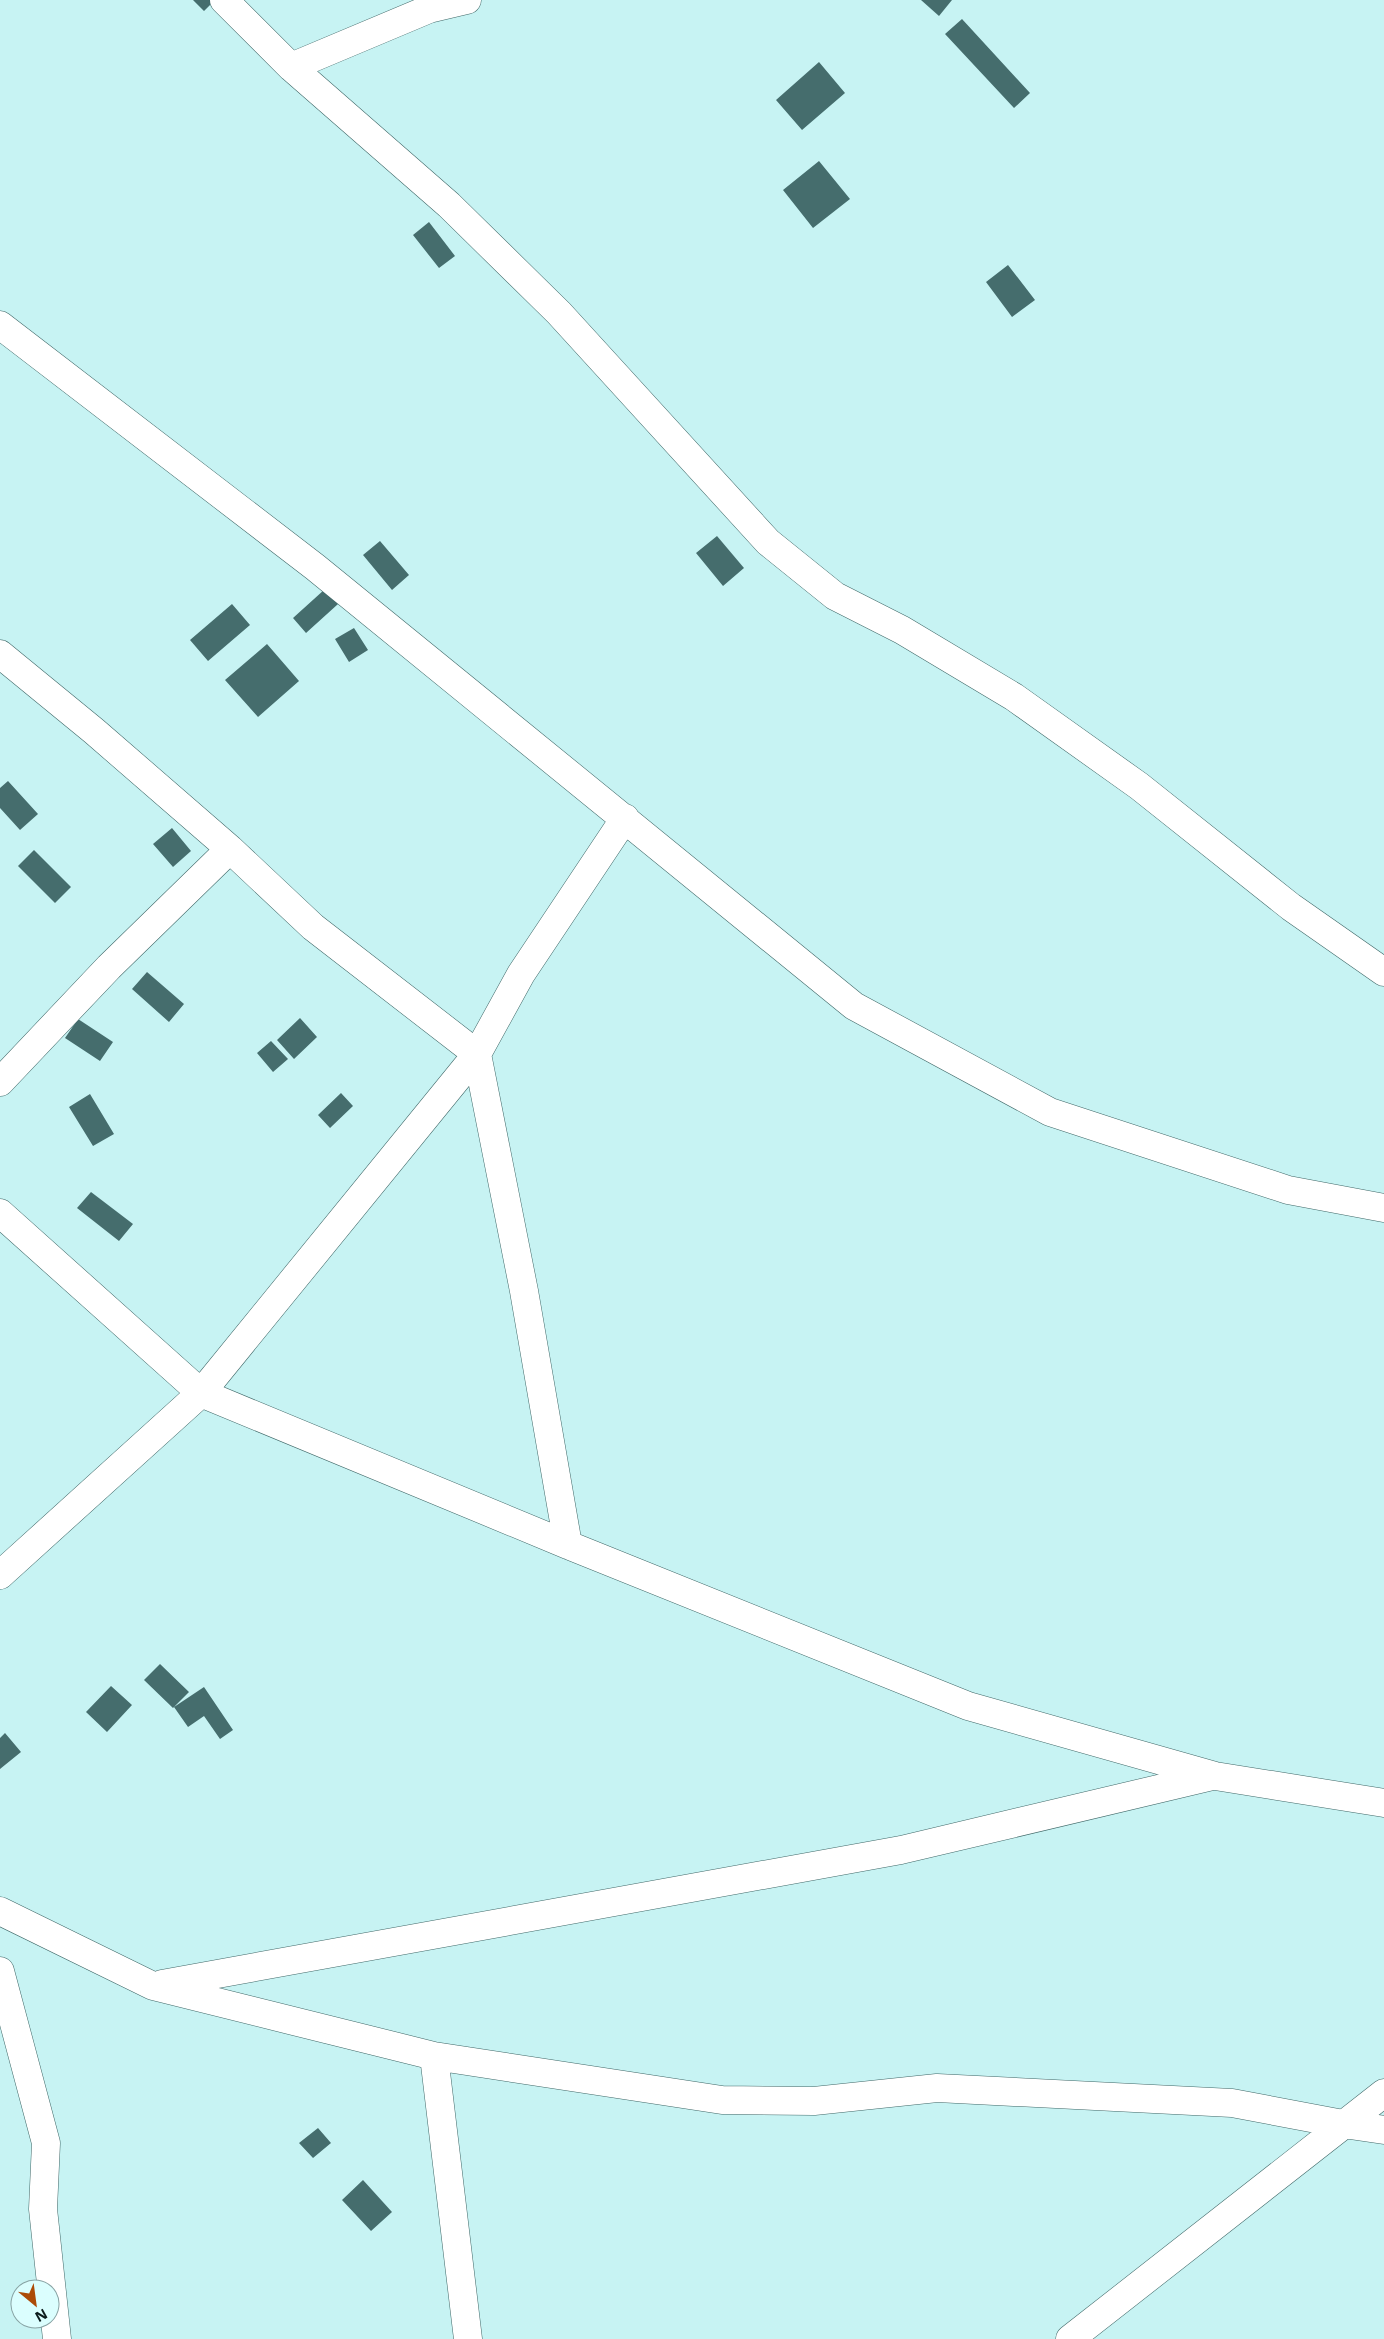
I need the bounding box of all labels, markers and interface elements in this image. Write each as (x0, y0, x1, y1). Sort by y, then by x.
north arrow (10, 2279, 60, 2329)
text: N (32, 2305, 51, 2327)

